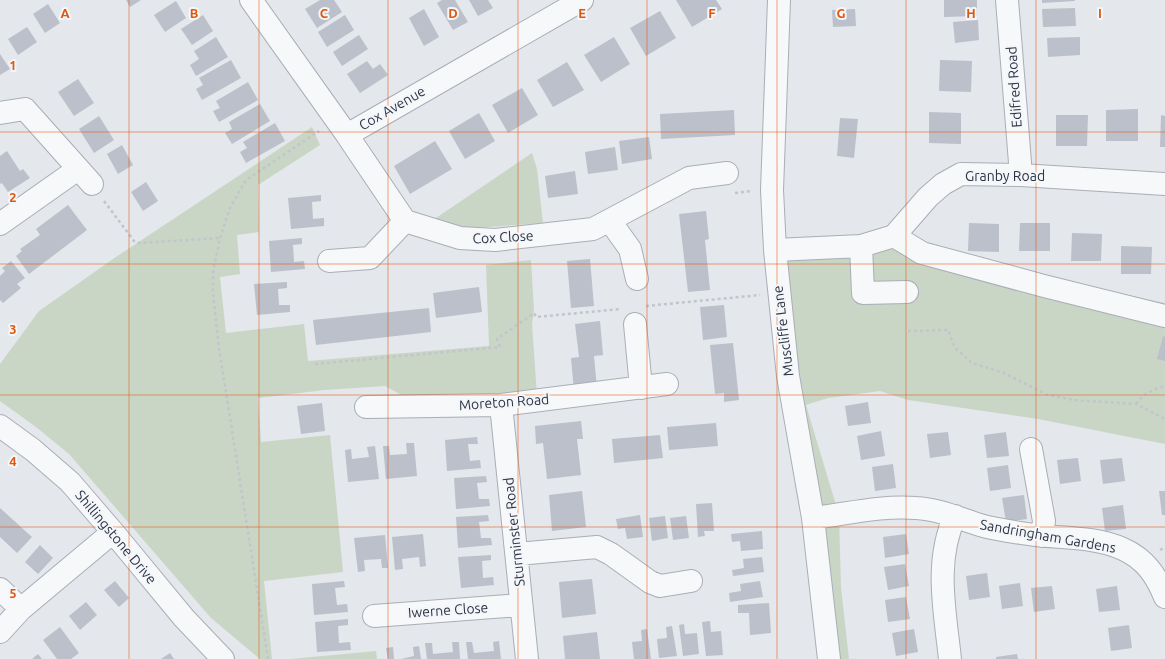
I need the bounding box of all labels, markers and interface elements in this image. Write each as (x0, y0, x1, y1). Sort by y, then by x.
text: A (60, 6, 70, 20)
text: B (190, 6, 199, 20)
text: C (320, 6, 329, 20)
text: D (448, 6, 458, 20)
text: E (578, 6, 586, 20)
text: F (708, 6, 716, 20)
text: G (837, 6, 846, 20)
text: H (966, 6, 976, 20)
text: I (1098, 6, 1102, 20)
street label: Edifred Road (1003, 46, 1025, 128)
text: 1 (9, 58, 17, 72)
street label: Cox Avenue (356, 83, 428, 133)
street label: Granby Road (965, 168, 1045, 184)
text: 2 (9, 190, 17, 204)
street label: Cox Close (472, 227, 534, 247)
street label: Muscliffe Lane (769, 285, 797, 377)
text: 3 (9, 322, 17, 336)
street label: Moreton Road (458, 391, 550, 413)
text: 4 (9, 454, 17, 468)
street label: Sturminster Road (500, 477, 528, 587)
street label: Shillingstone Drive (72, 487, 160, 587)
street label: Sandringham Gardens (979, 516, 1117, 556)
text: 5 (9, 586, 17, 600)
street label: Iwerne Close (407, 599, 489, 621)

